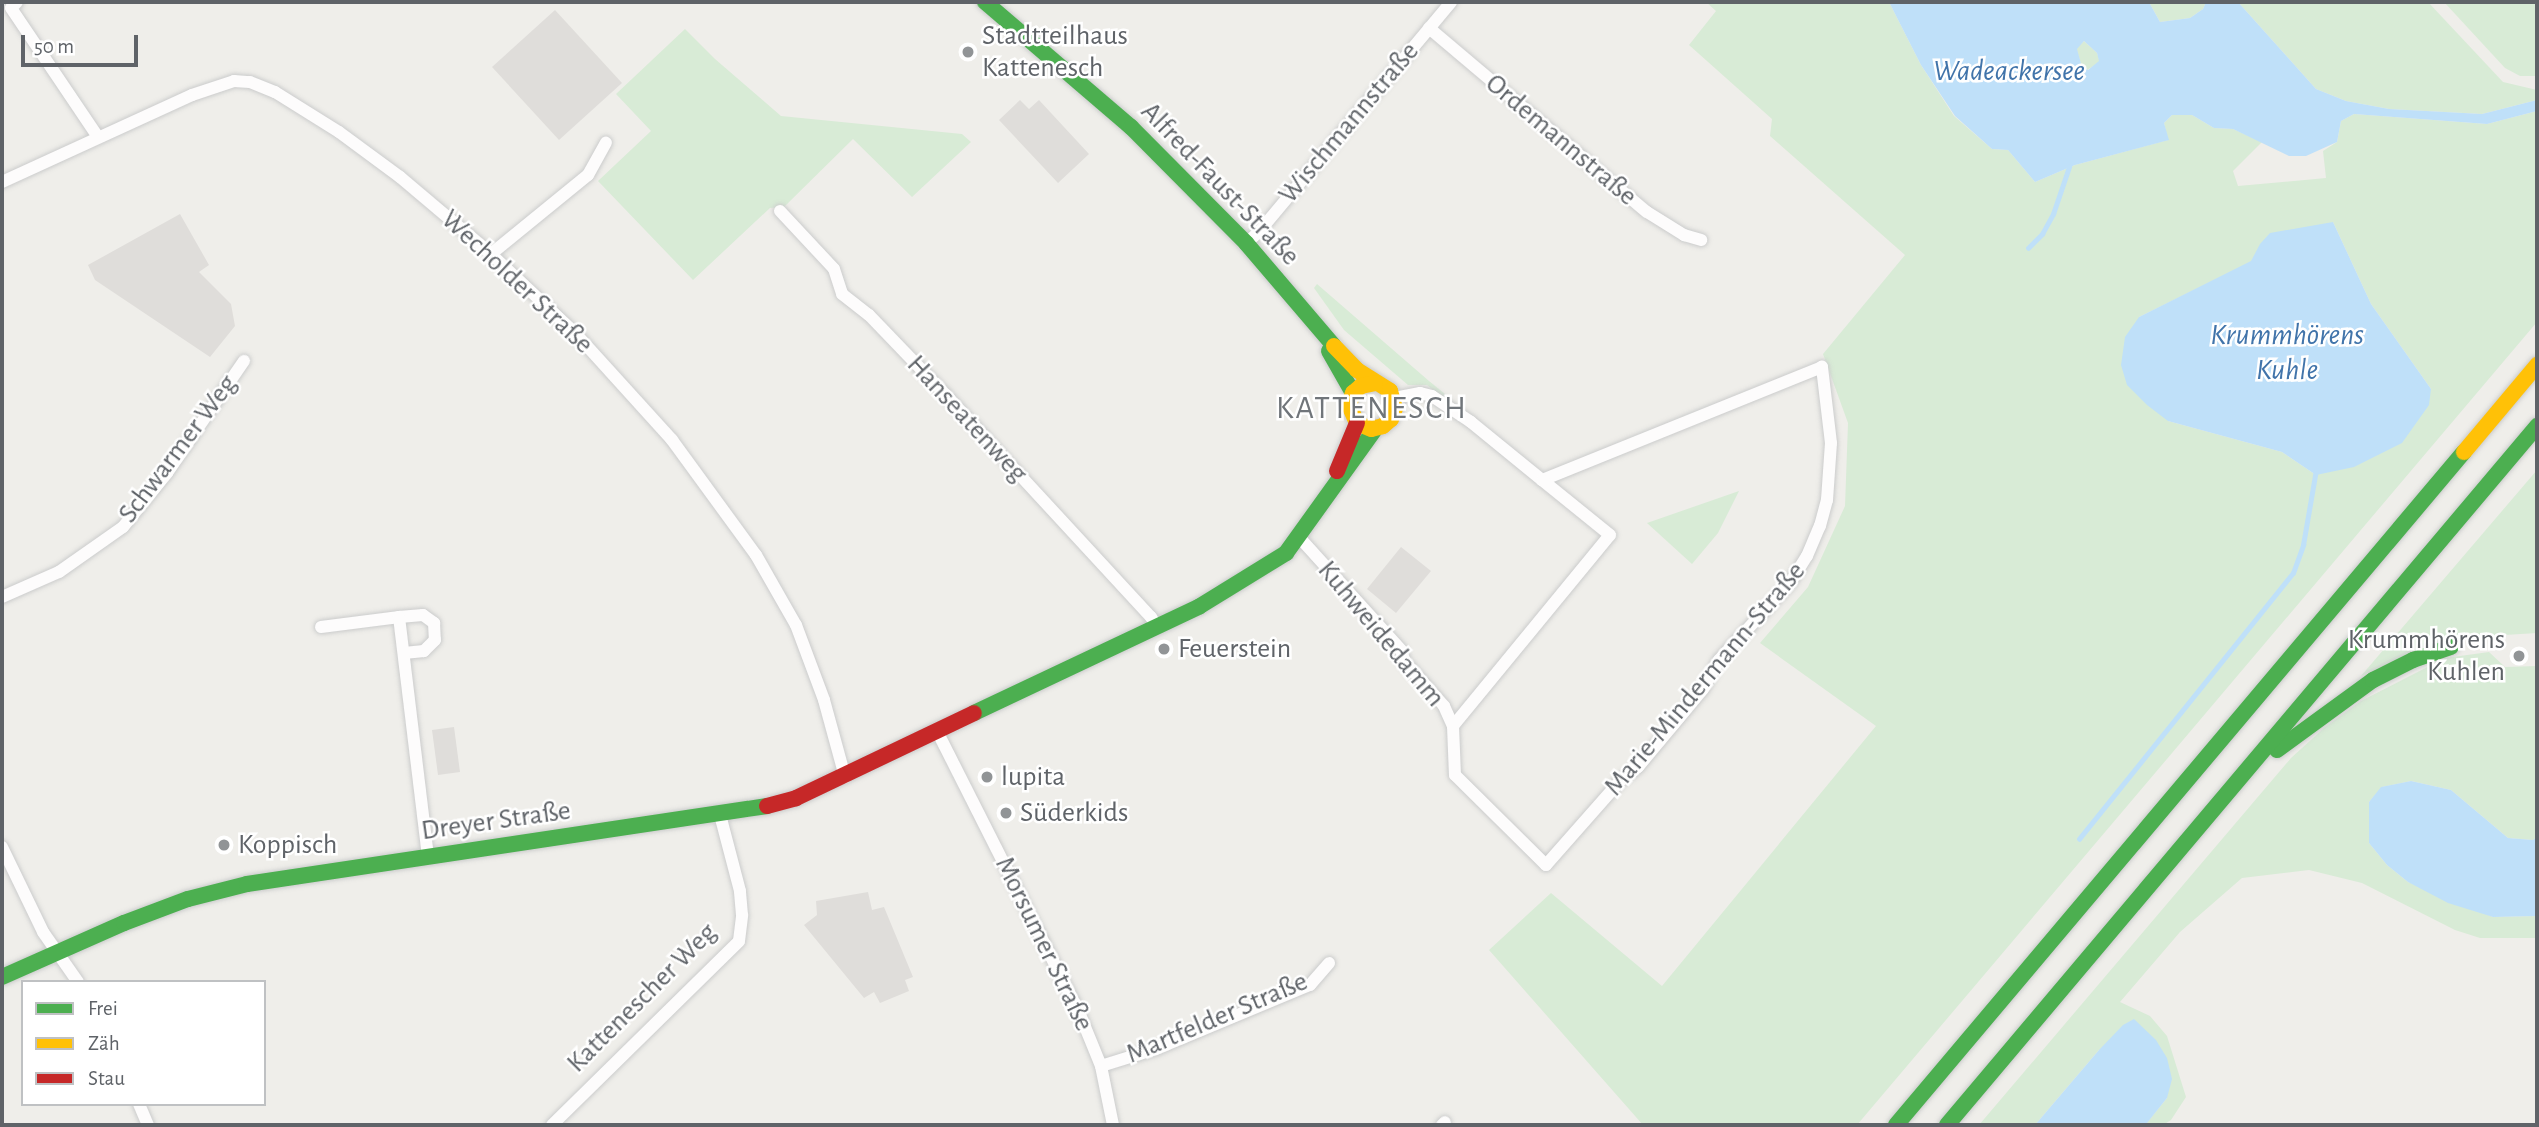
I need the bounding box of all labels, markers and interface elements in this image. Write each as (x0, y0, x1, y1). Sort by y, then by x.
place label: Stadtteilhaus Kattenesch (982, 19, 1128, 85)
scale bar (24, 21, 142, 65)
street label: Wischmannstraße (1272, 35, 1426, 211)
text: 50 m (34, 36, 74, 57)
marker: Stadtteilhaus Kattenesch (960, 44, 976, 60)
water label: Wadeackersee (1933, 53, 2085, 89)
street label: Ordemannstraße (1478, 67, 1644, 213)
street label: Alfred-Faust-Straße (1134, 95, 1306, 273)
street label: Wecholder Straße (434, 203, 600, 361)
water label: Krummhörens Kuhle (2210, 317, 2364, 388)
street label: Hanseatenweg (899, 348, 1035, 490)
street label: Schwarmer Weg (111, 368, 245, 530)
district label: KATTENESCH (1277, 389, 1467, 427)
street label: Kuhweidedamm (1310, 554, 1452, 714)
street label: Marie-Mindermann-Straße (1597, 555, 1813, 803)
place label: Krummhörens Kuhlen (2348, 623, 2505, 689)
place label: Feuerstein (1178, 632, 1291, 666)
marker: Feuerstein (1156, 641, 1172, 657)
marker: Krummhörens Kuhlen (2511, 648, 2527, 664)
place label: lupita (1001, 760, 1065, 794)
marker: lupita (979, 769, 995, 785)
street label: Dreyer Straße (419, 794, 573, 848)
place label: Süderkids (1020, 796, 1128, 830)
marker: Süderkids (998, 805, 1014, 821)
place label: Koppisch (238, 828, 337, 862)
marker: Koppisch (216, 837, 232, 853)
street label: Morsumer Straße (987, 851, 1101, 1037)
street label: Kattenescher Weg (560, 916, 724, 1080)
street label: Martfelder Straße (1121, 965, 1313, 1071)
legend (21, 980, 266, 1106)
text: Frei (88, 998, 118, 1019)
text: Zäh (88, 1033, 120, 1054)
text: Stau (88, 1068, 125, 1089)

